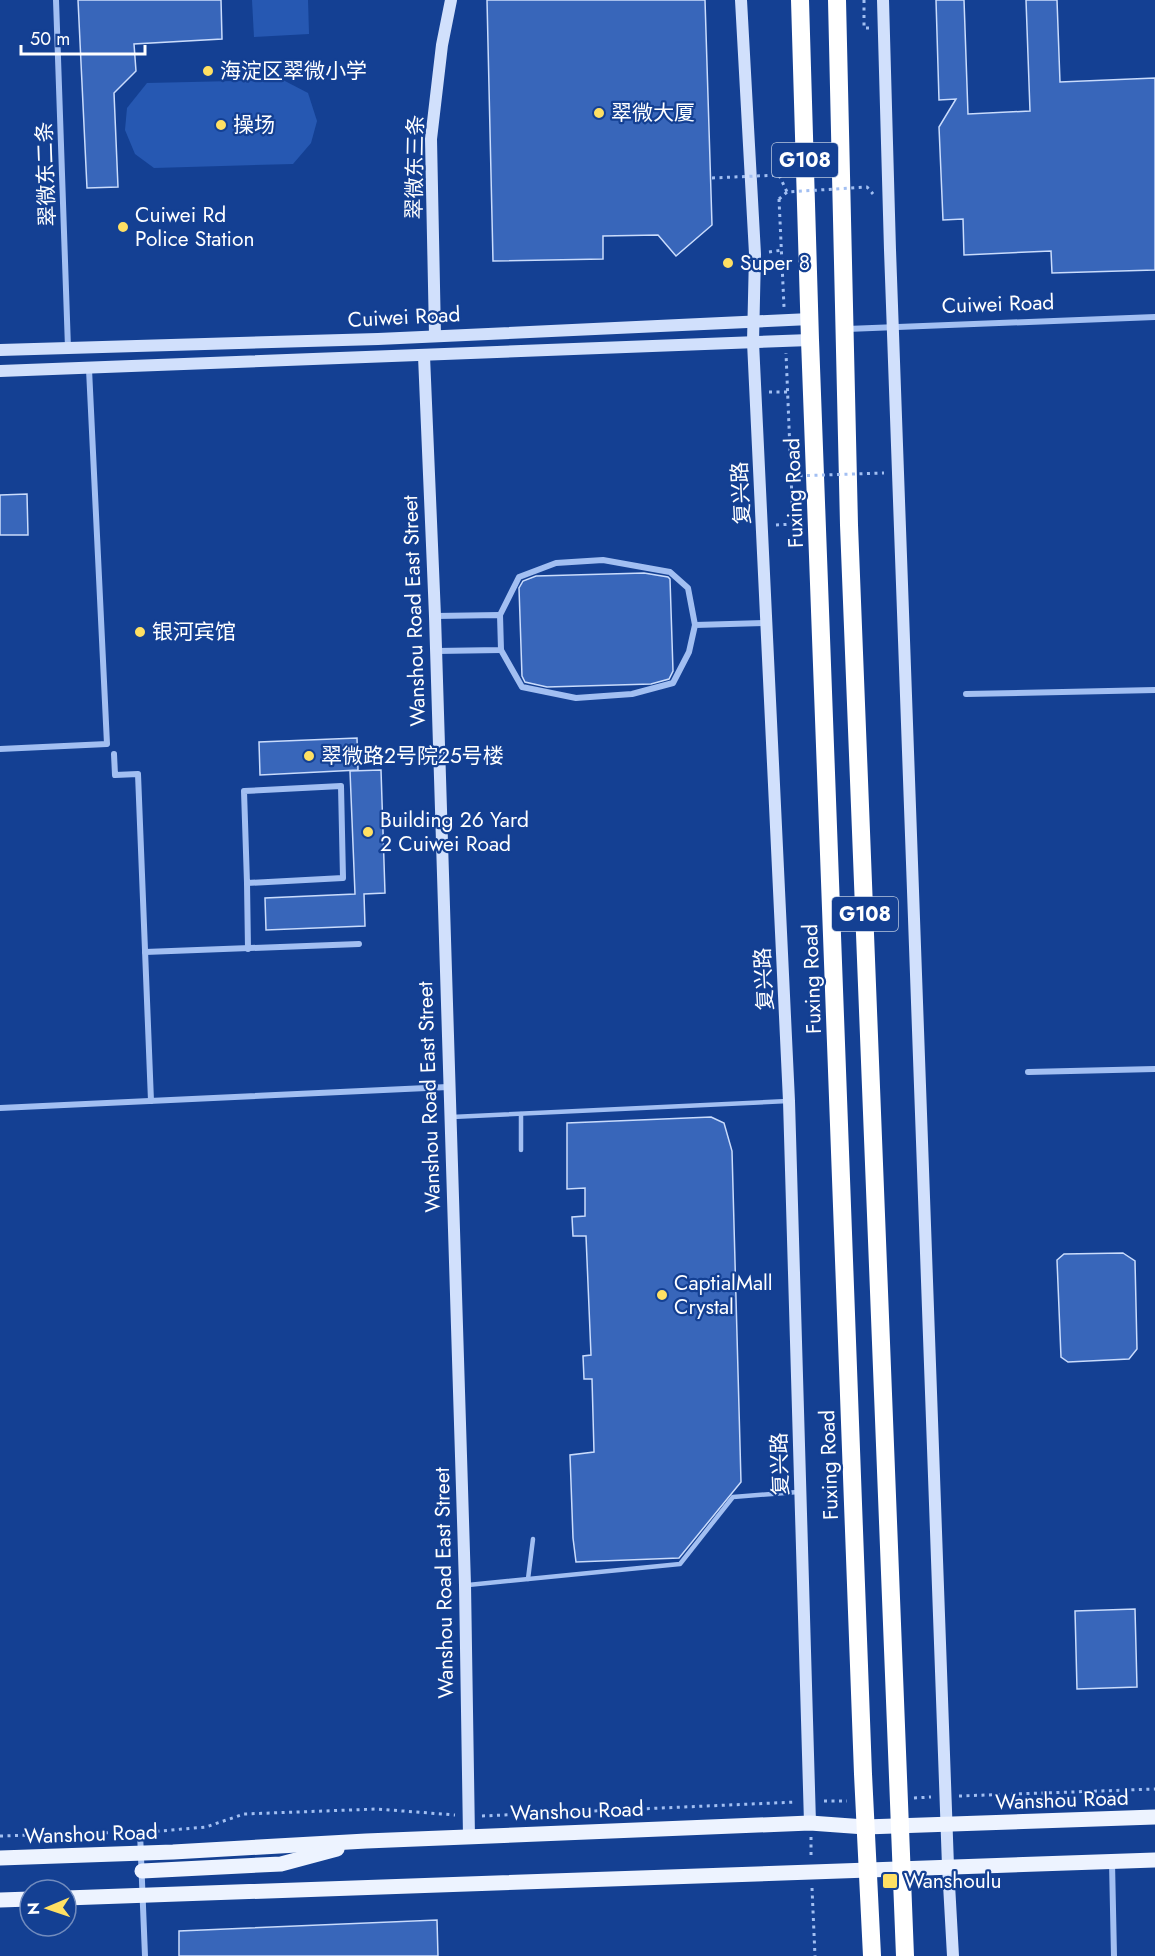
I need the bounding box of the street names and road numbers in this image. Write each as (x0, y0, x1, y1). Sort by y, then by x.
street label: 翠微东三条 (399, 114, 431, 220)
street label: 翠微东二条 (29, 121, 63, 227)
road number: G108 (772, 143, 838, 177)
street label: Cuiwei Road (941, 287, 1055, 321)
street label: Cuiwei Road (347, 299, 461, 335)
street label: Fuxing Road (777, 438, 811, 548)
street label: 复兴路 (724, 461, 758, 525)
street label: Wanshou Road East Street (395, 495, 433, 727)
road number: G108 (832, 897, 898, 931)
street label: Fuxing Road (795, 924, 829, 1034)
street label: 复兴路 (747, 947, 781, 1011)
street label: Wanshou Road East Street (410, 981, 448, 1213)
street label: Fuxing Road (812, 1410, 846, 1520)
street label: 复兴路 (764, 1432, 796, 1496)
street label: Wanshou Road East Street (427, 1467, 461, 1699)
street label: Wanshou Road (995, 1783, 1129, 1817)
street label: Wanshou Road (510, 1794, 644, 1828)
street label: Wanshou Road (24, 1817, 158, 1851)

